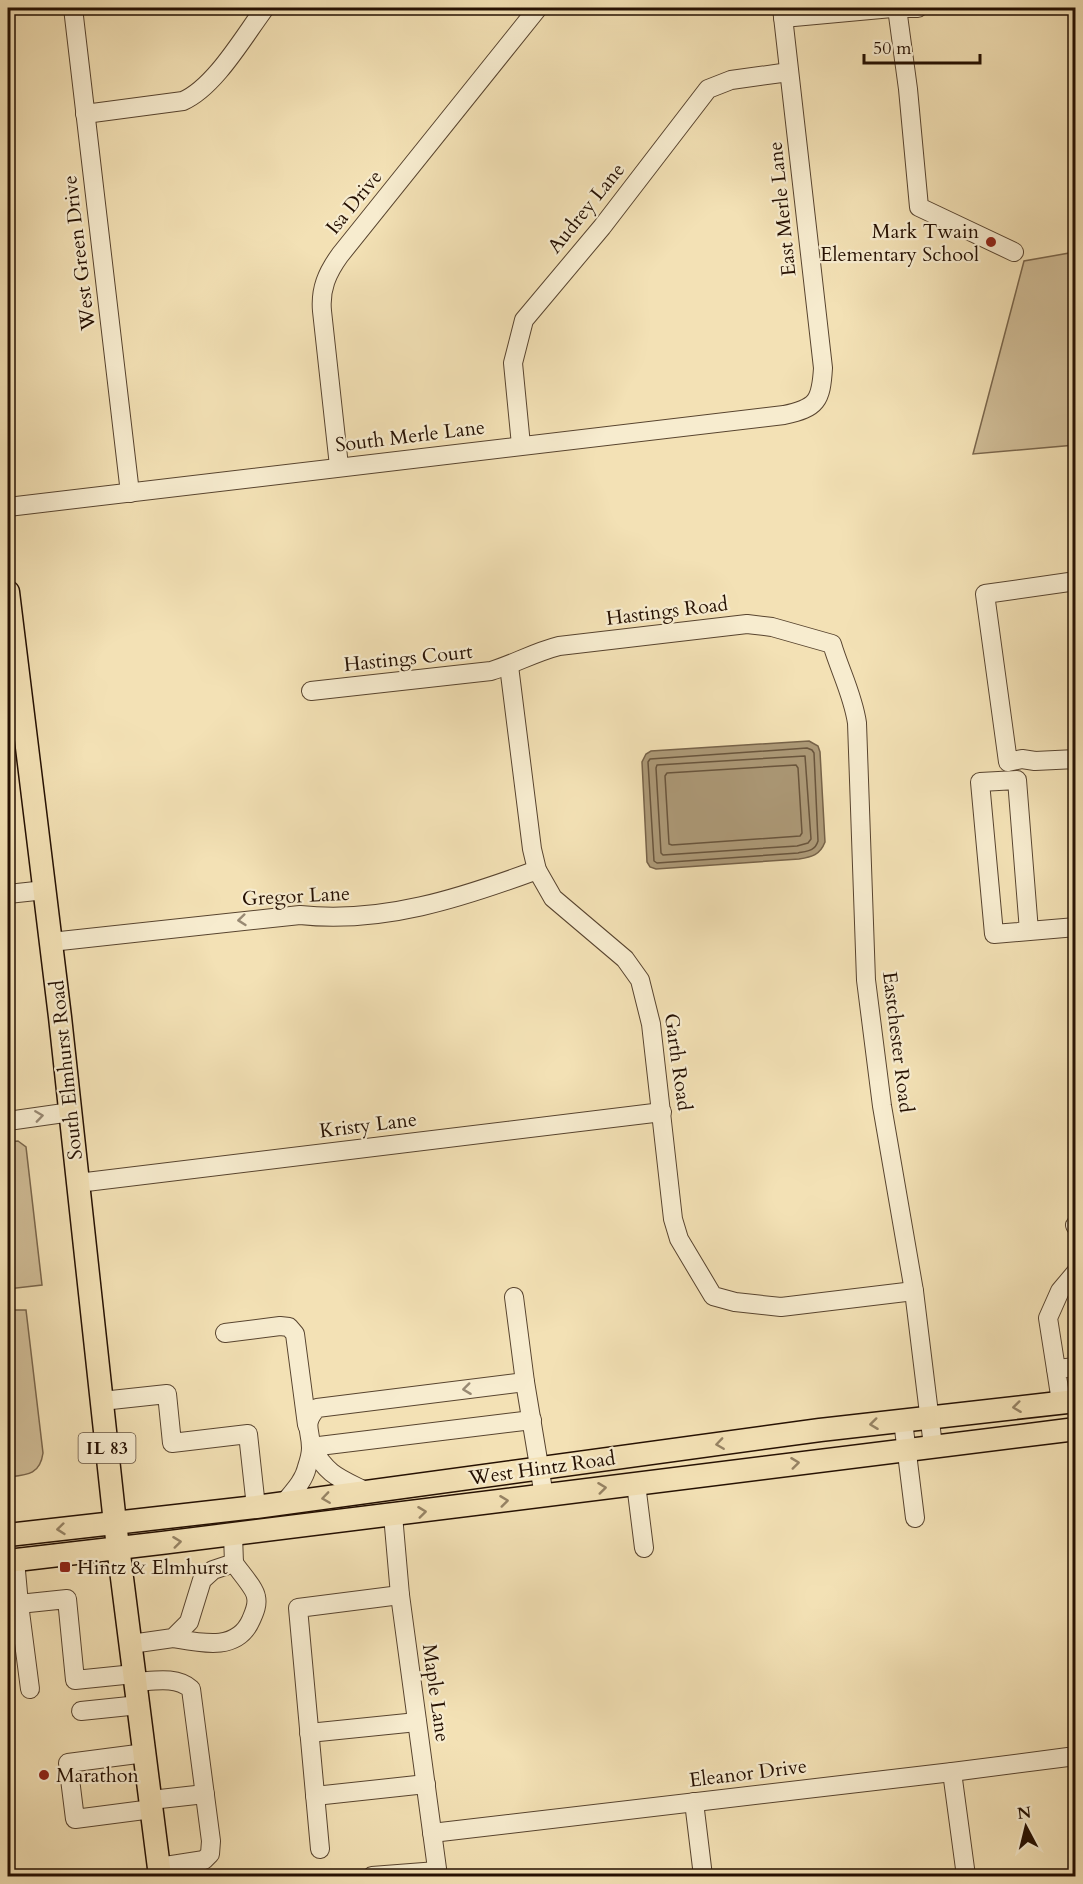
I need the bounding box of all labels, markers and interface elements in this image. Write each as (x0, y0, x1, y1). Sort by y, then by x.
scale bar (864, 27, 980, 65)
text: 50 m (873, 36, 912, 61)
street label: East Merle Lane (762, 140, 802, 278)
street label: Audrey Lane (541, 157, 631, 259)
street label: Isa Drive (320, 164, 388, 240)
street label: West Green Drive (56, 174, 102, 333)
place label: Mark Twain Elementary School (820, 218, 980, 268)
marker: Mark Twain Elementary School (984, 235, 998, 249)
street label: South Merle Lane (334, 413, 486, 459)
street label: Hastings Road (605, 590, 730, 632)
street label: Hastings Court (342, 638, 474, 678)
street label: Gregor Lane (241, 880, 351, 912)
one-way arrow (237, 913, 246, 926)
street label: Eastchester Road (876, 970, 920, 1114)
street label: South Elmhurst Road (43, 979, 89, 1161)
street label: Garth Road (658, 1011, 698, 1113)
street label: Kristy Lane (318, 1106, 418, 1144)
one-way arrow (35, 1111, 44, 1123)
one-way arrow (462, 1382, 472, 1395)
one-way arrow (1013, 1401, 1022, 1413)
one-way arrow (869, 1417, 879, 1430)
road number: IL 83 (78, 1433, 136, 1463)
one-way arrow (715, 1437, 725, 1449)
street label: West Hintz Road (466, 1444, 617, 1492)
one-way arrow (791, 1457, 800, 1470)
one-way arrow (597, 1483, 606, 1495)
one-way arrow (321, 1491, 330, 1503)
one-way arrow (500, 1495, 509, 1508)
one-way arrow (418, 1506, 427, 1518)
one-way arrow (57, 1522, 66, 1535)
one-way arrow (172, 1536, 181, 1549)
place label: Hintz & Elmhurst (77, 1554, 229, 1581)
marker: Hintz & Elmhurst (58, 1560, 72, 1574)
street label: Maple Lane (416, 1642, 456, 1744)
street label: Eleanor Drive (688, 1752, 808, 1794)
place label: Marathon (56, 1762, 140, 1789)
marker: Marathon (37, 1768, 51, 1782)
north arrow (996, 1797, 1056, 1857)
text: N (1016, 1801, 1033, 1825)

